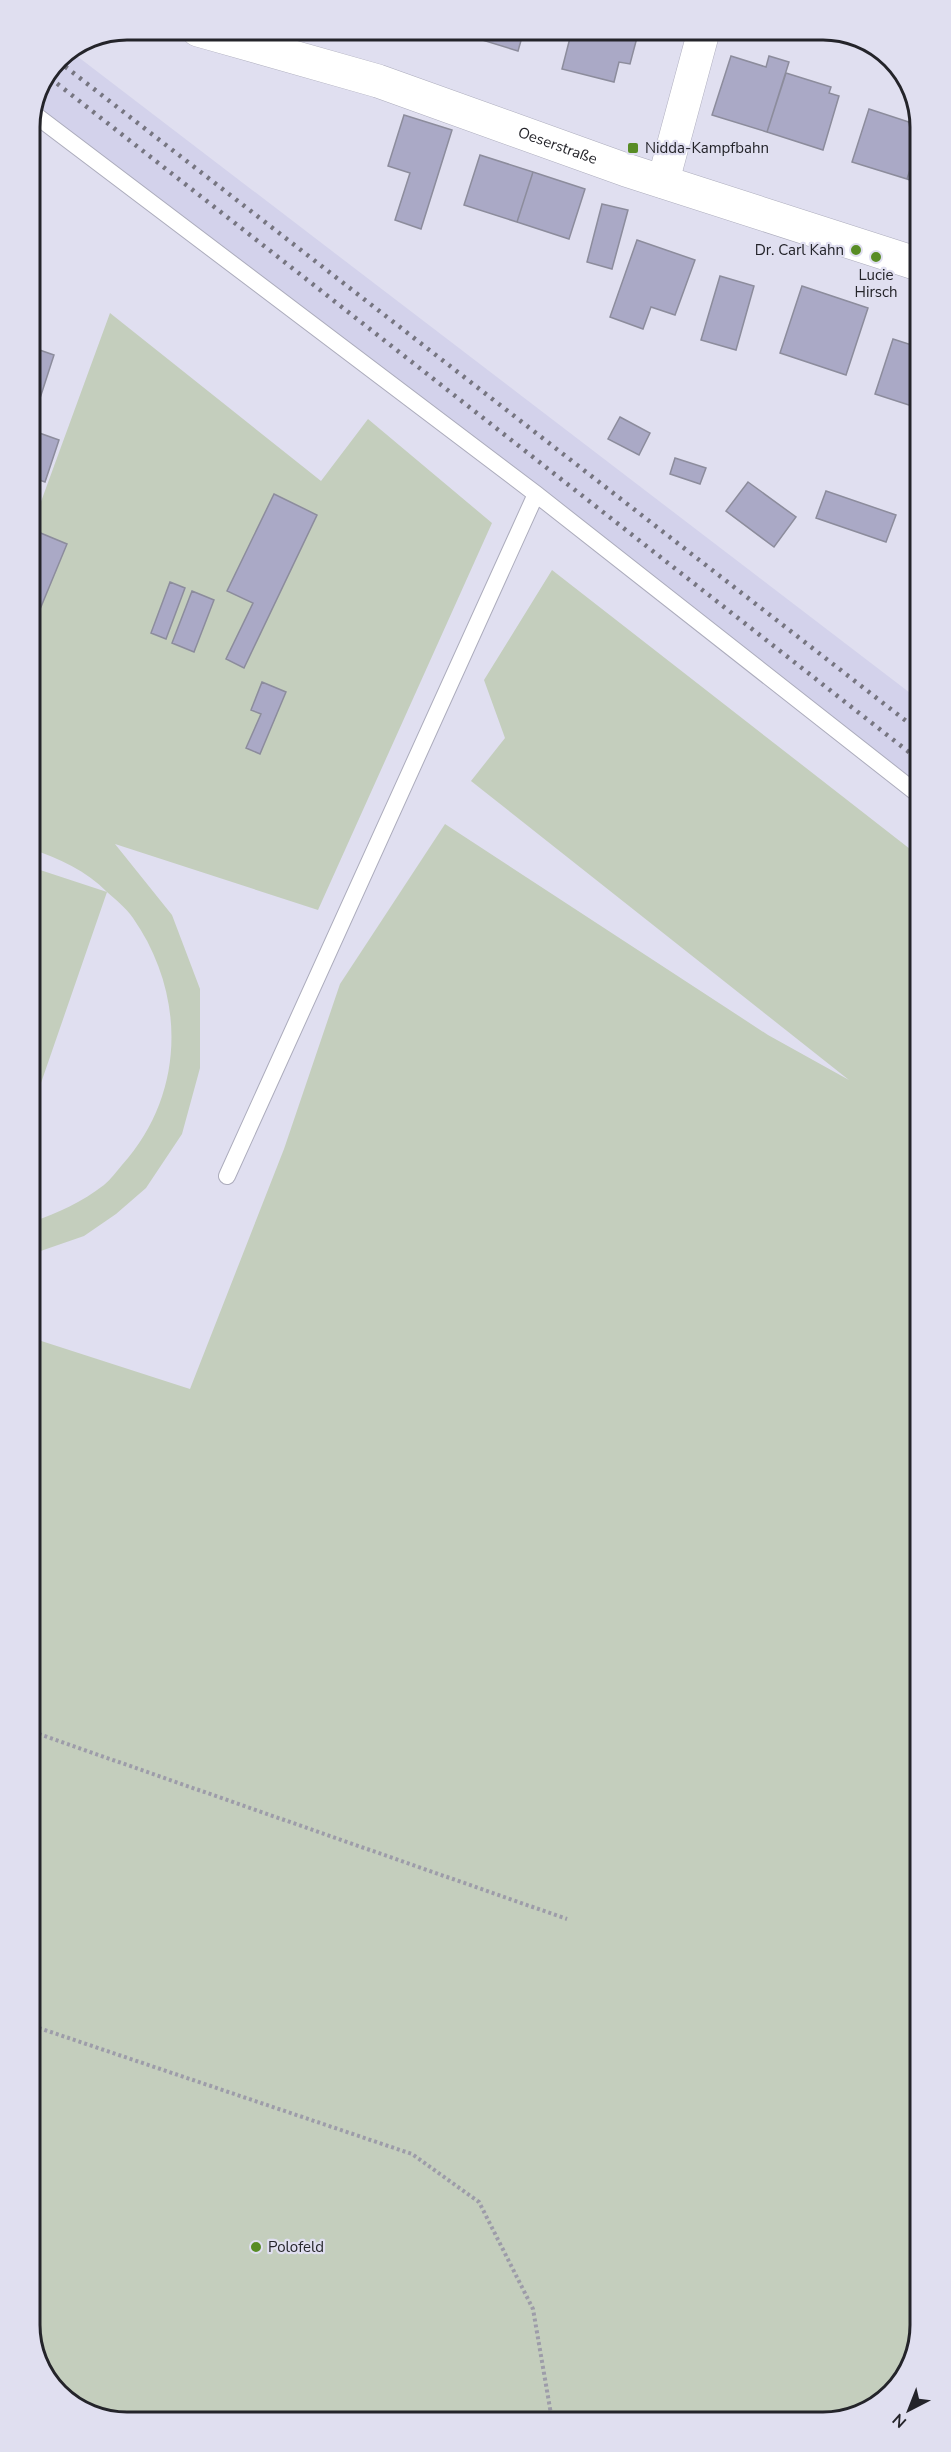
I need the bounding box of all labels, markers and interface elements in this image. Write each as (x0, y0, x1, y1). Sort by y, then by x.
street label: Oeserstraße (515, 122, 600, 169)
place label: Nidda-Kampfbahn (645, 138, 769, 158)
marker: Nidda-Kampfbahn (626, 141, 640, 155)
place label: Dr. Carl Kahn (755, 240, 844, 260)
marker: Dr. Carl Kahn (849, 243, 863, 257)
marker: Lucie Hirsch (869, 250, 883, 264)
place label: Lucie Hirsch (855, 265, 897, 302)
place label: Polofeld (268, 2237, 324, 2257)
marker: Polofeld (249, 2240, 263, 2254)
north arrow (879, 2380, 939, 2440)
text: N (888, 2408, 911, 2433)

